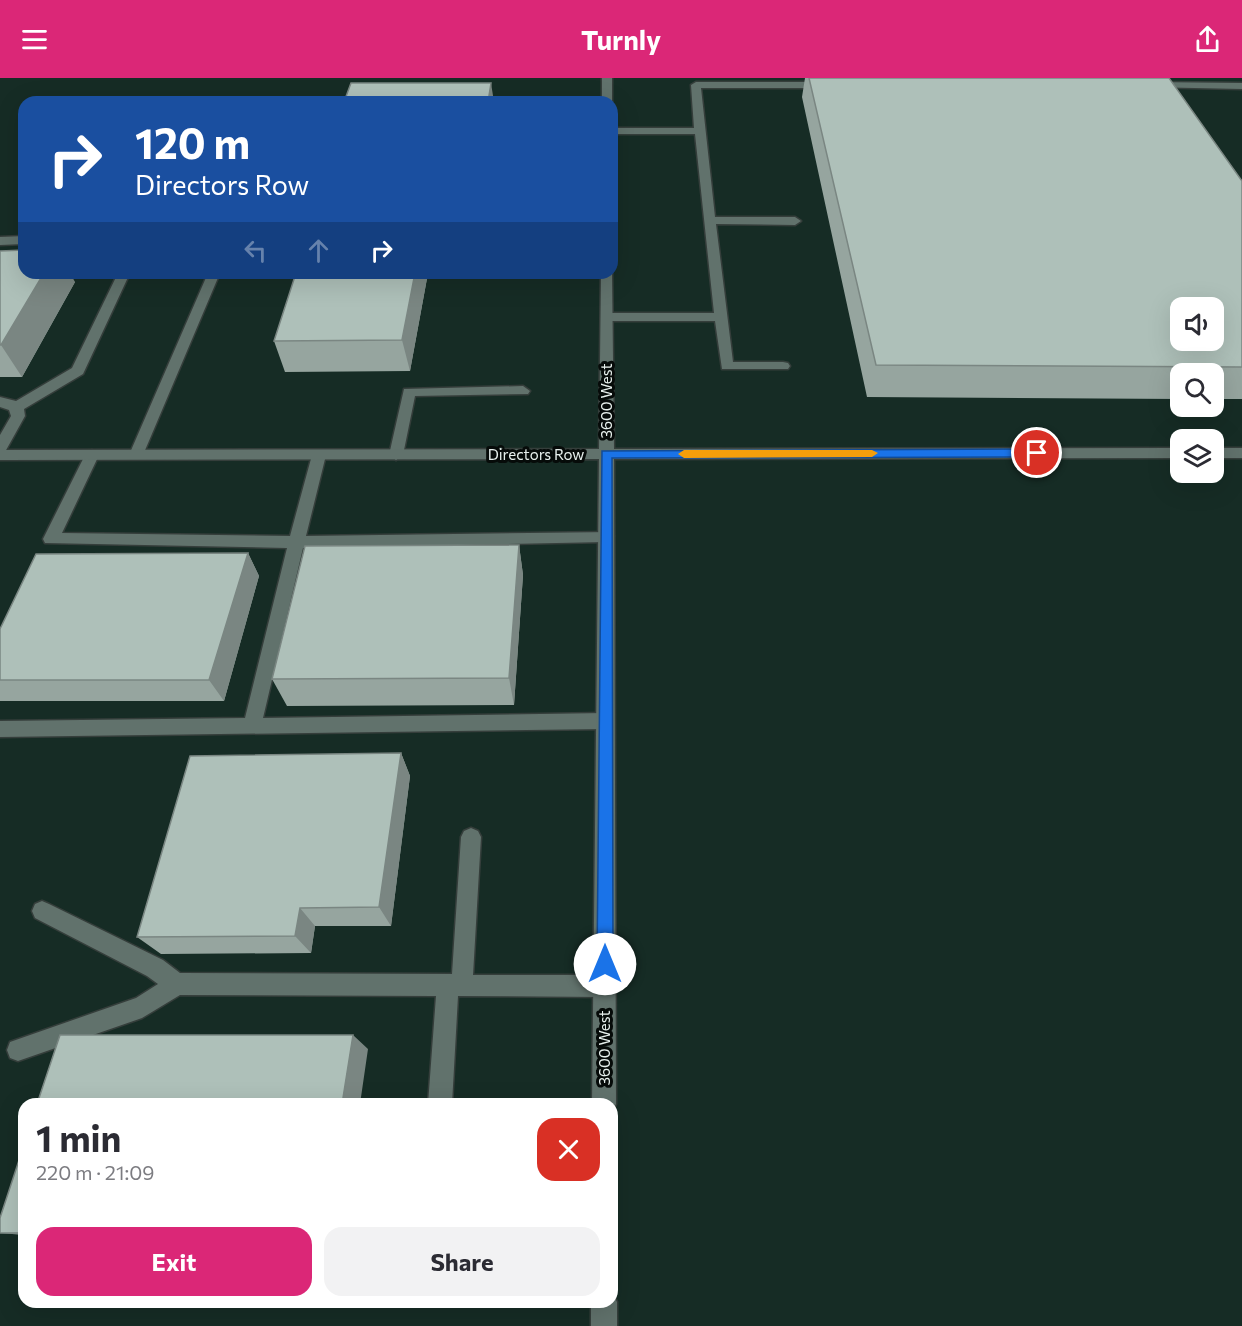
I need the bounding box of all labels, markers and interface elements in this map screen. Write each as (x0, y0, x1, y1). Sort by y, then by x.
icon: menu (18, 23, 51, 56)
text: Turnly (581, 23, 661, 56)
icon: share (1191, 23, 1224, 56)
text: 120 m (135, 116, 250, 168)
icon: right (36, 120, 114, 198)
text: Directors Row (135, 168, 309, 201)
icon: left (239, 234, 272, 267)
icon: ahead (302, 234, 335, 267)
icon: right (365, 234, 398, 267)
map controls (1170, 297, 1224, 483)
button: sound (1170, 297, 1224, 351)
street label: 3600 West (597, 363, 615, 439)
button: search (1170, 363, 1224, 417)
pin (1011, 427, 1062, 478)
button: layers (1170, 429, 1224, 483)
icon: arrive (1020, 436, 1053, 469)
street label: Directors Row (488, 445, 584, 463)
position arrow (573, 932, 637, 996)
street label: 3600 West (595, 1010, 613, 1086)
text: 1 min (36, 1115, 121, 1159)
button: close (537, 1118, 600, 1181)
text: 220 m · 21:09 (36, 1160, 154, 1184)
button: Exit (36, 1227, 312, 1296)
button: Share (324, 1227, 600, 1296)

